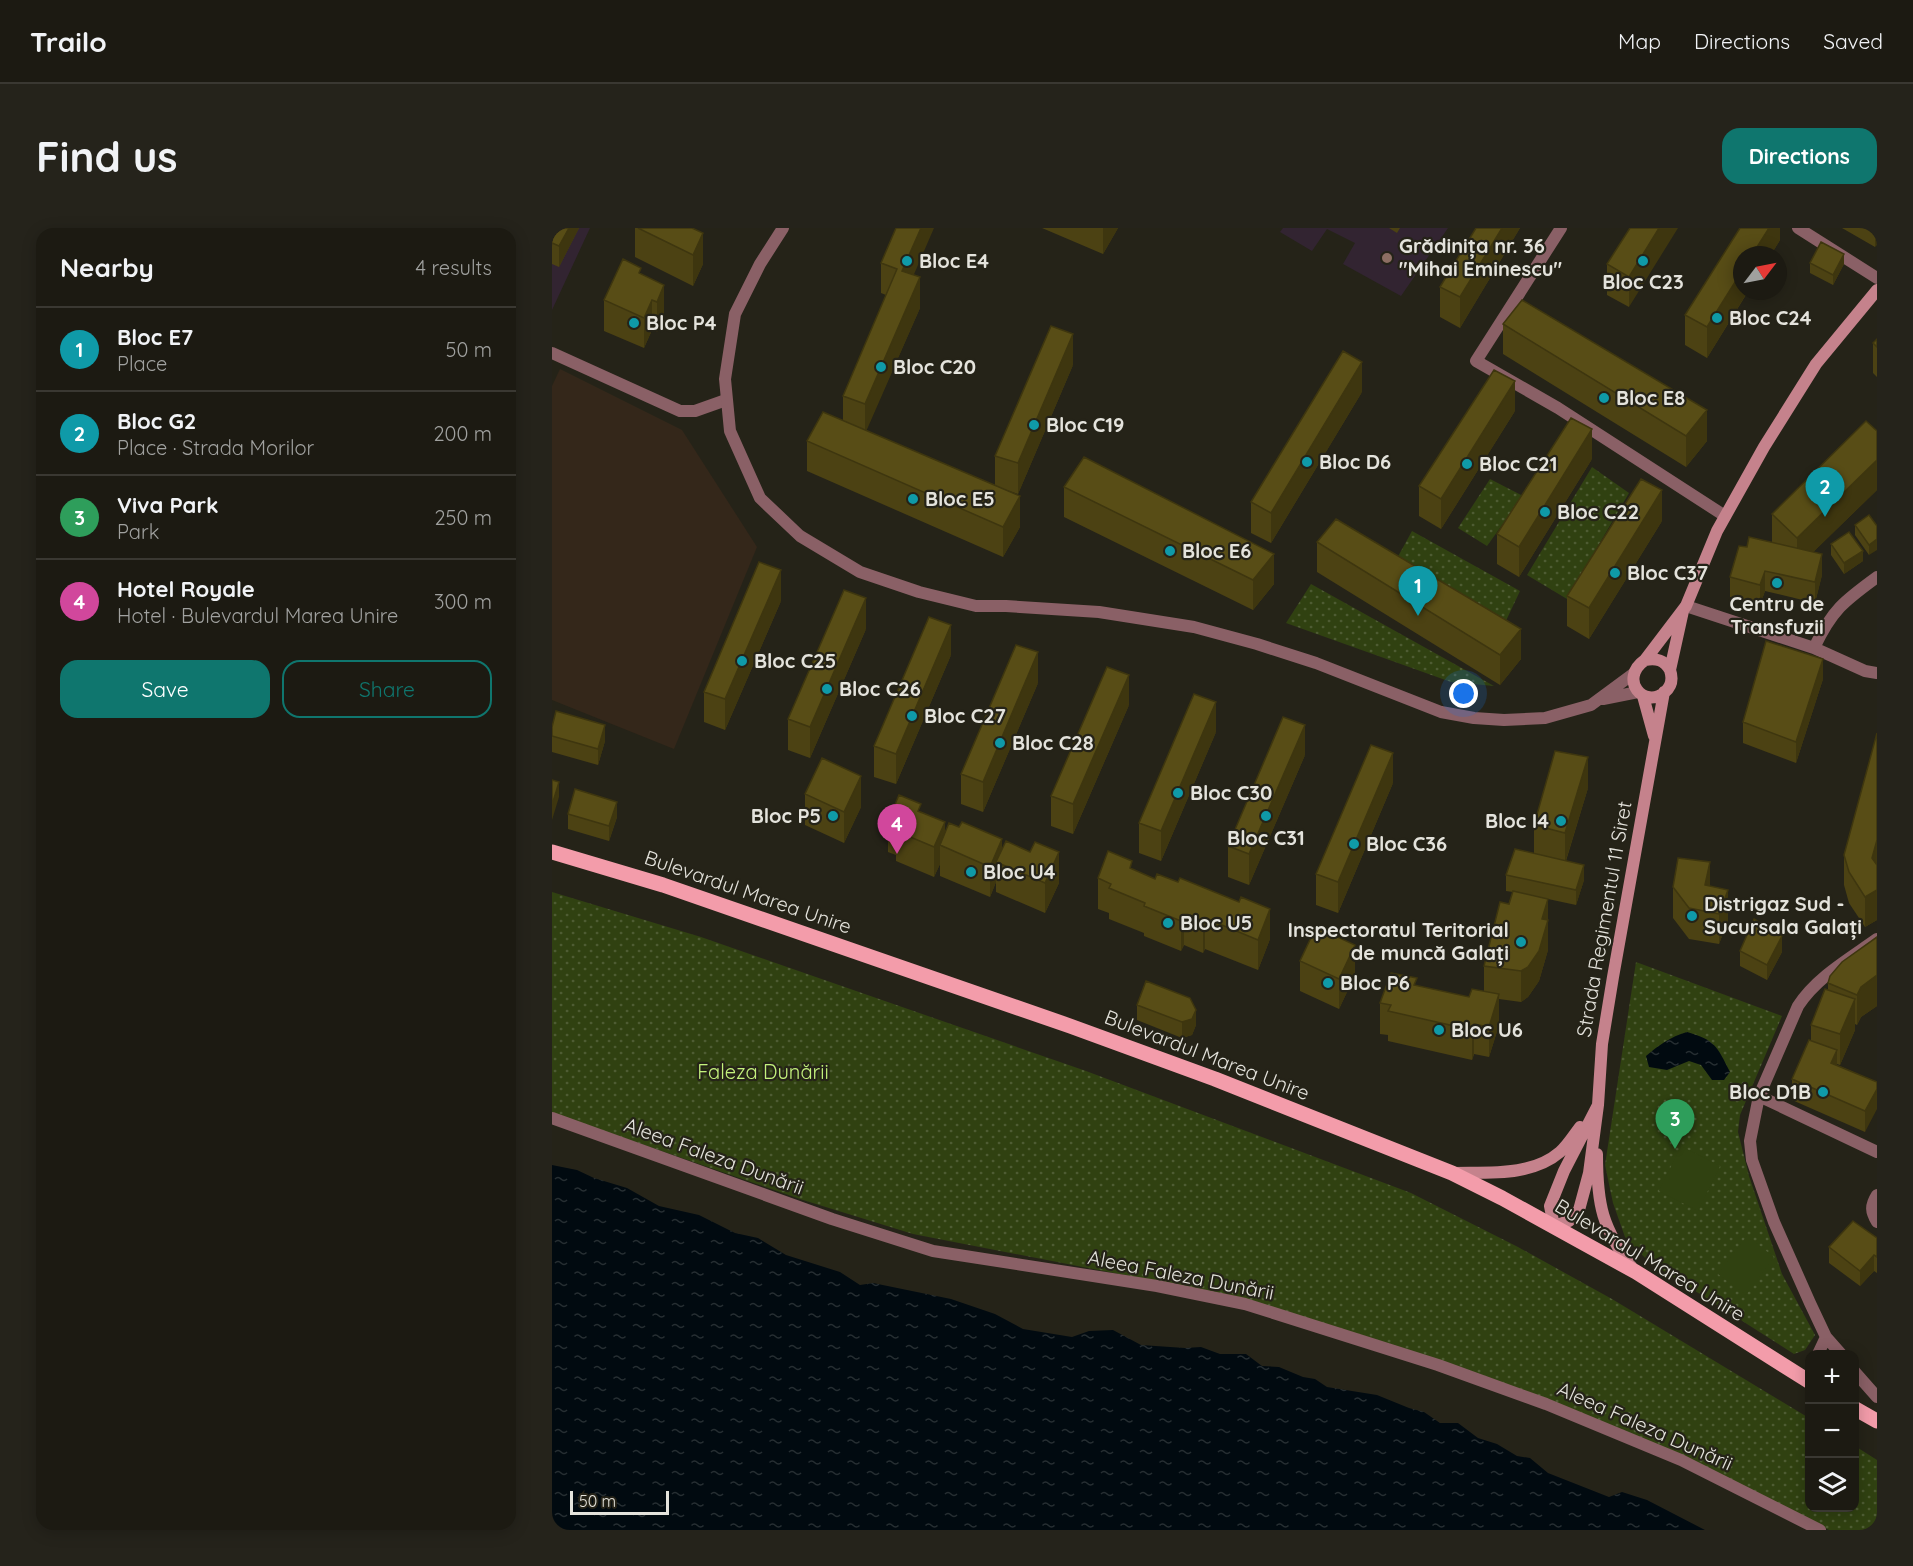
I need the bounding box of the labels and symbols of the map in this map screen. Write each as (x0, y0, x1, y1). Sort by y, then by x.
place label: Grădinița nr. 36 "Mihai Eminescu" (1399, 233, 1562, 281)
north arrow (1733, 246, 1787, 300)
place label: Bloc E4 (919, 248, 989, 273)
marker: Grădinița nr. 36 "Mihai Eminescu" (1380, 251, 1394, 265)
marker: Bloc E4 (900, 254, 914, 268)
marker: Bloc C23 (1636, 254, 1650, 268)
place label: Bloc C23 (1602, 269, 1684, 294)
place label: Bloc C24 (1729, 305, 1812, 330)
place label: Bloc P4 (646, 310, 717, 335)
marker: Bloc C24 (1710, 311, 1724, 325)
marker: Bloc P4 (627, 316, 641, 330)
place label: Bloc C20 (893, 354, 976, 379)
marker: Bloc C20 (874, 360, 888, 374)
place label: Bloc E8 (1616, 385, 1685, 410)
marker: Bloc E8 (1597, 391, 1611, 405)
place label: Bloc C19 (1046, 412, 1124, 437)
marker: Bloc C19 (1027, 418, 1041, 432)
place label: Bloc D6 (1319, 449, 1391, 474)
place label: Bloc C21 (1479, 451, 1557, 476)
marker: Bloc D6 (1300, 455, 1314, 469)
marker: Bloc C21 (1460, 457, 1474, 471)
pin: 2 (1806, 468, 1844, 517)
place label: Bloc E5 (925, 486, 995, 511)
marker: Bloc E5 (906, 492, 920, 506)
place label: Bloc C22 (1557, 499, 1639, 524)
marker: Bloc C22 (1538, 505, 1552, 519)
place label: Bloc E6 (1182, 538, 1251, 563)
marker: Bloc E6 (1163, 544, 1177, 558)
place label: Bloc C37 (1627, 560, 1708, 585)
pin: 1 (1398, 566, 1438, 616)
marker: Bloc C37 (1608, 566, 1622, 580)
marker: Centru de Transfuzii (1770, 576, 1784, 590)
place label: Centru de Transfuzii (1730, 591, 1824, 639)
place label: Bloc C25 (754, 648, 836, 673)
marker: Bloc C25 (735, 654, 749, 668)
place label: Bloc C26 (839, 676, 921, 701)
your location (1449, 679, 1478, 708)
marker: Bloc C26 (820, 682, 834, 696)
place label: Bloc C27 (924, 703, 1006, 728)
marker: Bloc C27 (905, 709, 919, 723)
place label: Bloc C28 (1012, 730, 1094, 755)
marker: Bloc C28 (993, 736, 1007, 750)
place label: Bloc C30 (1190, 780, 1272, 805)
marker: Bloc C30 (1171, 786, 1185, 800)
street label: Strada Regimentul 11 Siret (1570, 799, 1637, 1039)
place label: Bloc P5 (751, 803, 821, 828)
pin: 4 (878, 804, 916, 854)
place label: Bloc I4 (1485, 808, 1549, 833)
marker: Bloc P5 (826, 809, 840, 823)
marker: Bloc C31 (1259, 809, 1273, 823)
marker: Bloc I4 (1554, 814, 1568, 828)
place label: Bloc C31 (1227, 825, 1305, 850)
place label: Bloc C36 (1366, 831, 1447, 856)
marker: Bloc C36 (1347, 837, 1361, 851)
street label: Bulevardul Marea Unire (641, 844, 855, 939)
place label: Bloc U4 (983, 859, 1056, 884)
marker: Bloc U4 (964, 865, 978, 879)
place label: Distrigaz Sud - Sucursala Galați (1704, 891, 1862, 940)
marker: Distrigaz Sud - Sucursala Galați (1685, 909, 1699, 923)
place label: Bloc U5 (1180, 910, 1252, 935)
marker: Bloc U5 (1161, 916, 1175, 930)
place label: Inspectoratul Teritorial de muncă Galați (1287, 917, 1509, 966)
marker: Inspectoratul Teritorial de muncă Galați (1514, 935, 1528, 949)
place label: Bloc P6 (1340, 970, 1410, 995)
marker: Bloc P6 (1321, 976, 1335, 990)
street label: Bulevardul Marea Unire (1101, 1004, 1313, 1105)
place label: Bloc U6 (1451, 1017, 1523, 1042)
marker: Bloc U6 (1432, 1023, 1446, 1037)
park label: Faleza Dunării (697, 1059, 829, 1084)
place label: Bloc D1B (1729, 1079, 1811, 1104)
marker: Bloc D1B (1816, 1085, 1830, 1099)
pin: 3 (1656, 1100, 1694, 1149)
street label: Aleea Faleza Dunării (621, 1111, 807, 1200)
street label: Bulevardul Marea Unire (1551, 1193, 1750, 1326)
street label: Aleea Faleza Dunării (1086, 1244, 1276, 1305)
street label: Aleea Faleza Dunării (1554, 1376, 1737, 1475)
scale bar (570, 1488, 669, 1516)

